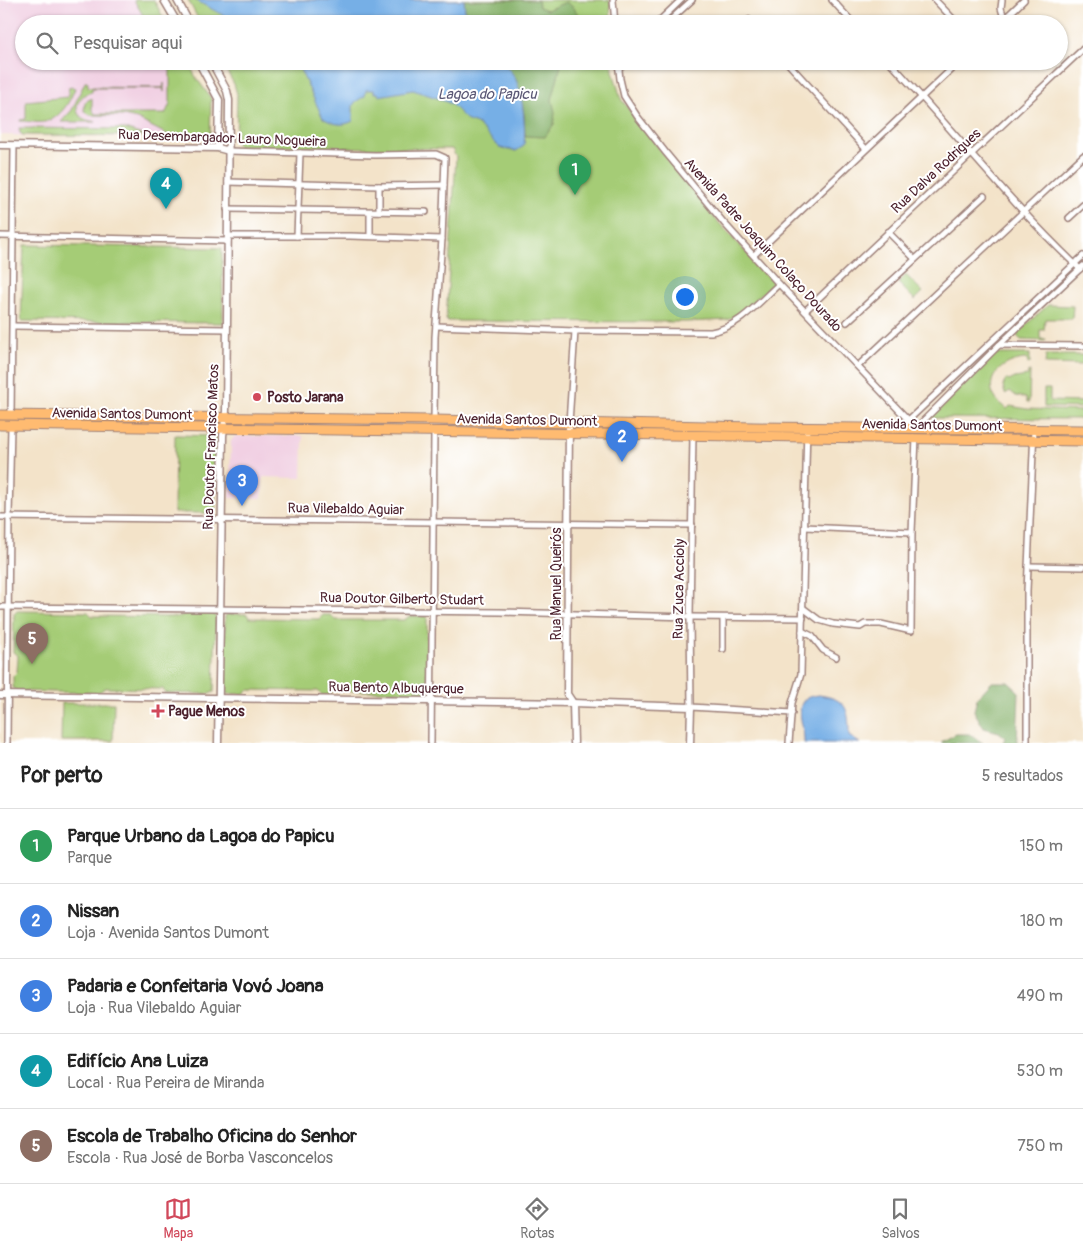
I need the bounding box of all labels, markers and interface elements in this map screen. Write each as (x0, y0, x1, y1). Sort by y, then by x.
search box (15, 15, 1068, 70)
icon: search (33, 29, 61, 57)
text: Pesquisar aqui (73, 31, 182, 55)
water label: Lagoa do Papicu (437, 85, 538, 104)
street label: Rua Dalva Rodrigues (888, 125, 985, 217)
street label: Rua Desembargador Lauro Nogueira (118, 126, 326, 150)
pin: 1 (559, 154, 591, 195)
street label: Avenida Padre Joaquim Colaço Dourado (680, 155, 846, 336)
pin: 4 (150, 168, 182, 209)
your location (672, 284, 698, 310)
street label: Rua Doutor Francisco Matos (200, 363, 222, 530)
place label: Posto Jarana (267, 389, 344, 406)
marker: Posto Jarana (251, 391, 263, 403)
street label: Avenida Santos Dumont (51, 404, 193, 424)
street label: Avenida Santos Dumont (456, 410, 598, 430)
street label: Avenida Santos Dumont (861, 415, 1003, 435)
pin: 2 (606, 421, 638, 462)
pin: 3 (226, 465, 258, 506)
street label: Rua Vilebaldo Aguiar (287, 499, 405, 519)
street label: Rua Manuel Queirós (548, 527, 565, 641)
street label: Rua Zuca Accioly (670, 539, 688, 639)
street label: Rua Doutor Gilberto Studart (320, 589, 485, 609)
pin: 5 (16, 623, 48, 664)
street label: Rua Bento Albuquerque (328, 678, 464, 698)
place label: Pague Menos (168, 703, 245, 720)
marker: Pague Menos (152, 705, 164, 717)
text: Por perto (20, 762, 102, 789)
text: 5 resultados (982, 766, 1063, 786)
text: Parque Urbano da Lagoa do Papicu (67, 824, 335, 848)
text: 1 (33, 836, 39, 856)
text: 150 m (1019, 836, 1063, 856)
text: Parque (67, 848, 112, 868)
text: Nissan (67, 899, 119, 923)
text: 2 (32, 911, 40, 931)
text: 180 m (1020, 911, 1063, 931)
text: Loja · Avenida Santos Dumont (67, 923, 269, 943)
text: Padaria e Confeitaria Vovó Joana (67, 974, 324, 998)
text: 3 (32, 986, 40, 1006)
text: 490 m (1017, 986, 1063, 1006)
text: Loja · Rua Vilebaldo Aguiar (67, 998, 241, 1018)
text: Edifício Ana Luiza (67, 1049, 208, 1073)
text: 4 (31, 1061, 41, 1081)
text: 530 m (1017, 1061, 1063, 1081)
text: Local · Rua Pereira de Miranda (67, 1073, 265, 1093)
text: Escola de Trabalho Oficina do Senhor (67, 1124, 357, 1148)
text: 5 (32, 1136, 40, 1156)
text: 750 m (1017, 1136, 1063, 1156)
text: Escola · Rua José de Borba Vasconcelos (67, 1148, 333, 1168)
tab: Mapa (164, 1195, 193, 1242)
tab: Rotas (520, 1195, 554, 1242)
tab: Salvos (881, 1195, 919, 1242)

